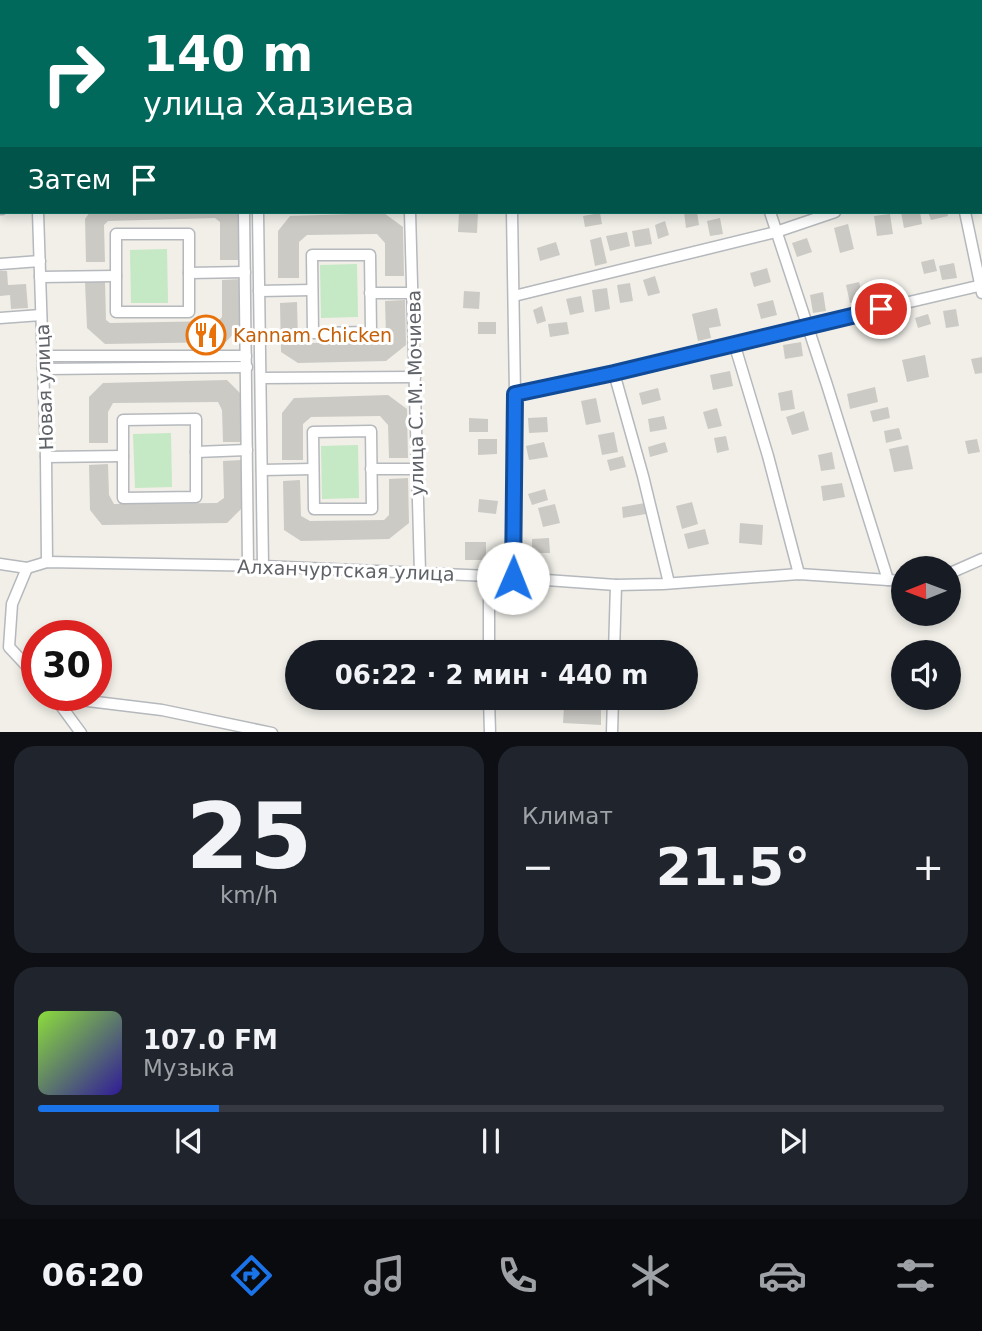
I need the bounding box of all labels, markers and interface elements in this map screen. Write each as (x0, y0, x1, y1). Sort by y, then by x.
text: 140 m (143, 26, 313, 83)
icon: right (28, 28, 119, 119)
text: улица Хадзиева (143, 85, 414, 123)
icon: arrive (125, 161, 163, 199)
text: Затем (28, 165, 111, 195)
pin (851, 279, 911, 339)
street label: улица С. М. Мочиева (402, 290, 428, 496)
icon: arrive (862, 290, 900, 328)
restaurant icon: Kannam Chicken (185, 314, 227, 356)
street label: Новая улица (31, 323, 57, 451)
place label: Kannam Chicken (233, 324, 392, 346)
position arrow (476, 541, 550, 615)
street label: Алханчуртская улица (237, 555, 455, 585)
north arrow (891, 556, 961, 626)
map controls (891, 556, 961, 710)
speed limit sign: 30 (21, 620, 112, 711)
button: sound (891, 640, 961, 710)
text: 06:22 · 2 мин · 440 m (335, 660, 648, 690)
text: 25 (186, 784, 312, 889)
text: Климат (522, 803, 613, 829)
text: 21.5° (656, 837, 810, 897)
text: − (522, 845, 554, 889)
text: + (912, 845, 944, 889)
text: km/h (220, 882, 278, 908)
text: 107.0 FM (143, 1025, 278, 1055)
text: Музыка (143, 1055, 235, 1081)
icon: previous (170, 1122, 208, 1160)
icon: pause (472, 1122, 510, 1160)
icon: next (774, 1122, 812, 1160)
icon: directions (227, 1251, 276, 1300)
icon: music (360, 1251, 409, 1300)
icon: phone (493, 1251, 542, 1300)
icon: climate (626, 1251, 675, 1300)
icon: car (758, 1251, 807, 1300)
icon: filters (891, 1251, 940, 1300)
text: 06:20 (42, 1256, 144, 1294)

